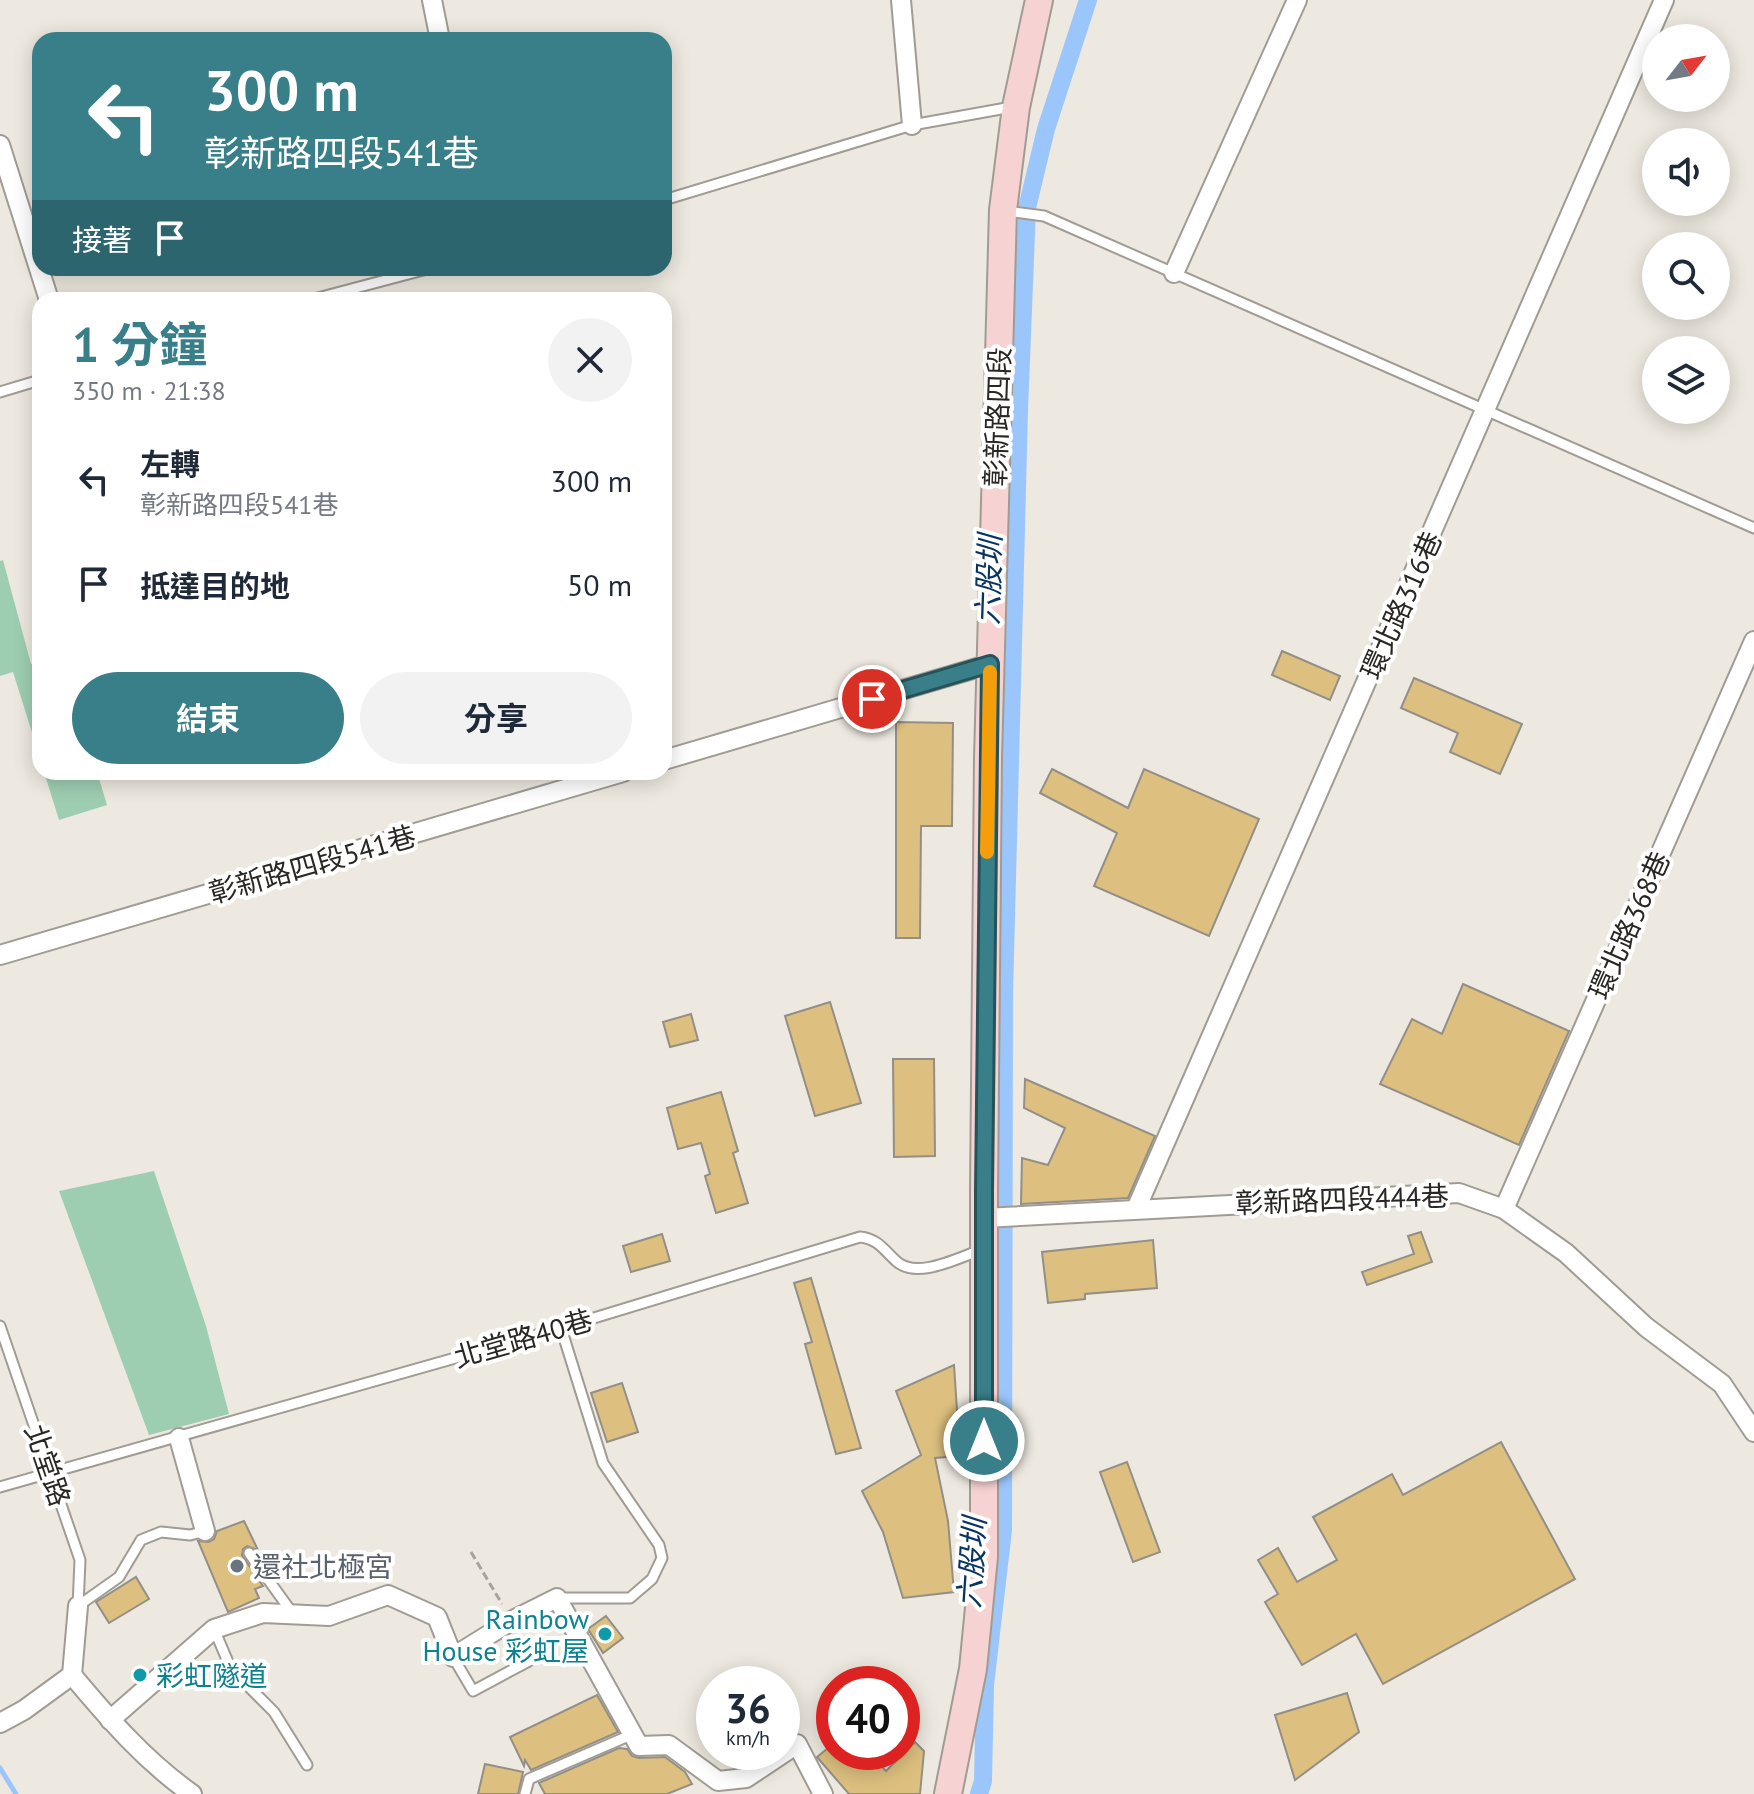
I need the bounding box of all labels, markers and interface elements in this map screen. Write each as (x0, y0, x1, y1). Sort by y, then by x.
north arrow (1642, 24, 1730, 112)
map controls (1642, 24, 1730, 424)
text: 300 m (204, 54, 359, 126)
icon: left (72, 64, 176, 168)
button: sound (1642, 128, 1730, 216)
text: 彰新路四段541巷 (204, 129, 479, 176)
icon: arrive (148, 216, 192, 260)
text: 接著 (72, 220, 132, 259)
button: search (1642, 232, 1730, 320)
text: 1 分鐘 (72, 313, 207, 375)
button: close (548, 318, 632, 402)
button: layers (1642, 336, 1730, 424)
street label: 彰新路四段 (976, 346, 1018, 488)
text: 350 m · 21:38 (72, 374, 226, 407)
text: 左轉 (140, 444, 200, 483)
icon: left (72, 458, 116, 502)
text: 300 m (551, 461, 632, 500)
text: 彰新路四段541巷 (140, 488, 339, 521)
street label: 環北路316巷 (1352, 525, 1450, 685)
water label: 六股圳 (967, 530, 1009, 626)
icon: arrive (72, 562, 116, 606)
text: 50 m (567, 565, 632, 604)
text: 抵達目的地 (140, 566, 290, 605)
pin (838, 665, 906, 733)
button: 結束 (72, 672, 344, 764)
button: 分享 (360, 672, 632, 764)
icon: arrive (850, 677, 894, 721)
street label: 彰新路四段541巷 (204, 817, 420, 911)
street label: 環北路368巷 (1580, 845, 1678, 1005)
street label: 彰新路四段444巷 (1235, 1177, 1449, 1221)
street label: 北堂路40巷 (449, 1301, 597, 1375)
position arrow (942, 1399, 1026, 1483)
street label: 北堂路 (17, 1419, 79, 1511)
water label: 六股圳 (948, 1513, 994, 1609)
place label: 還社北極宮 (253, 1548, 393, 1585)
marker: 還社北極宮 (228, 1557, 246, 1575)
place label: Rainbow House 彩虹屋 (423, 1600, 589, 1669)
marker: Rainbow House 彩虹屋 (596, 1625, 614, 1643)
place label: 彩虹隧道 (156, 1657, 268, 1694)
marker: 彩虹隧道 (131, 1666, 149, 1684)
speed limit sign: 40 (816, 1666, 920, 1770)
text: 36 (725, 1682, 771, 1734)
text: km/h (726, 1725, 770, 1751)

